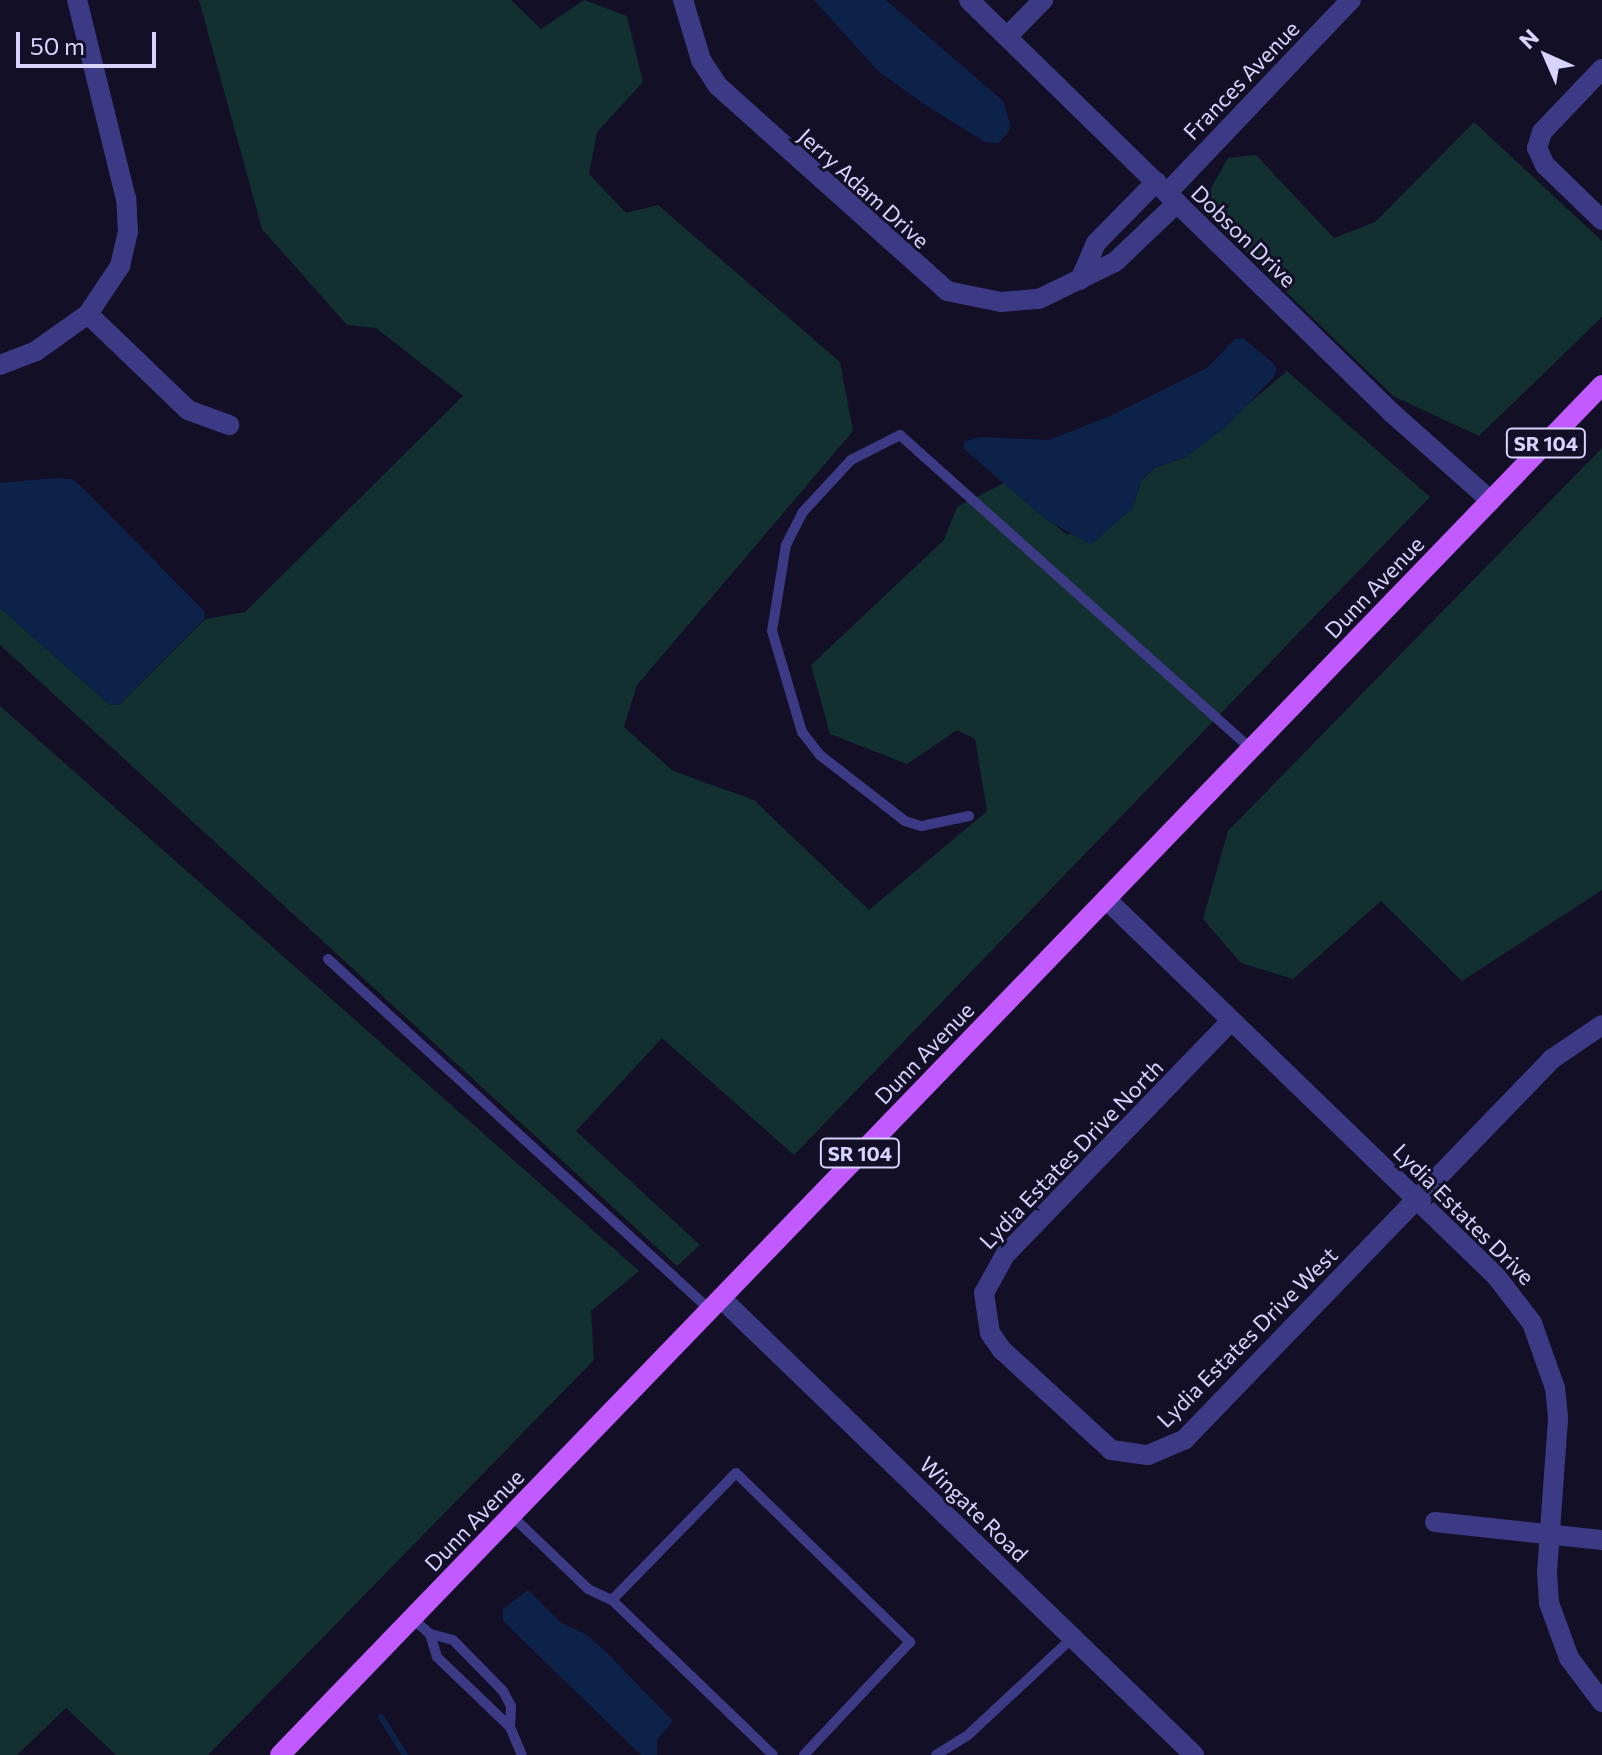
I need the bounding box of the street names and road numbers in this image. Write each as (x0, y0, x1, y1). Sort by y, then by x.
street label: Frances Avenue (1178, 15, 1304, 145)
street label: Jerry Adam Drive (793, 122, 935, 254)
street label: Dobson Drive (1186, 180, 1302, 292)
road number: SR 104 (1504, 427, 1588, 459)
street label: Dunn Avenue (1319, 531, 1429, 643)
street label: Dunn Avenue (869, 997, 979, 1109)
street label: Lydia Estates Drive North (974, 1054, 1168, 1254)
road number: SR 104 (818, 1137, 902, 1169)
street label: Lydia Estates Drive (1388, 1138, 1540, 1290)
street label: Lydia Estates Drive West (1151, 1241, 1343, 1433)
street label: Wingate Road (914, 1451, 1034, 1567)
street label: Dunn Avenue (419, 1464, 529, 1576)

